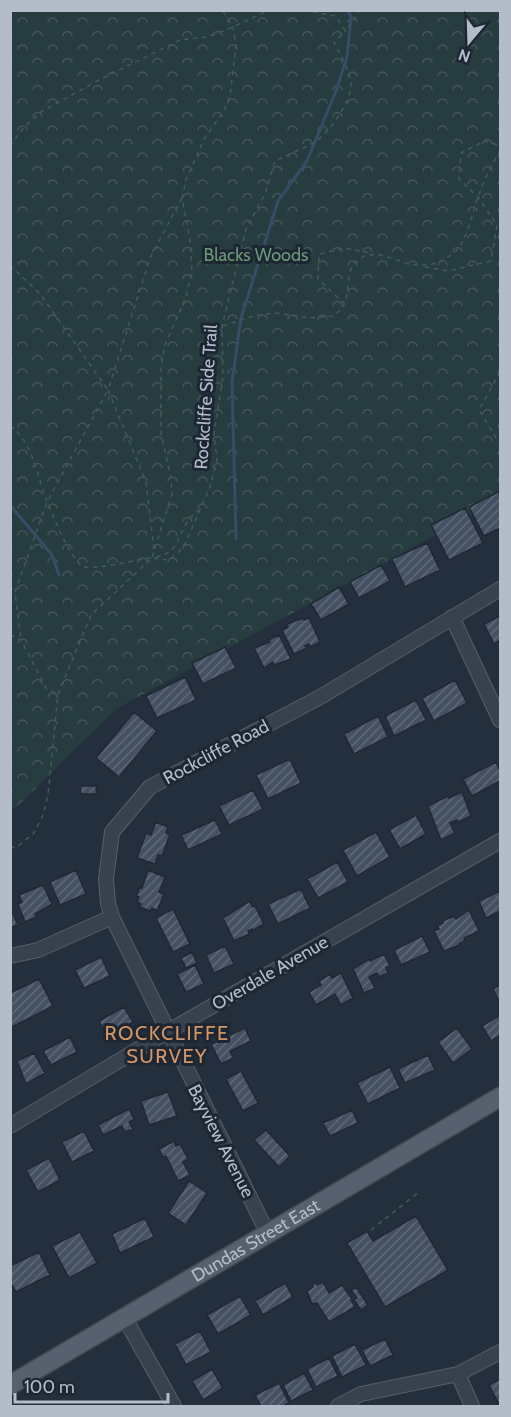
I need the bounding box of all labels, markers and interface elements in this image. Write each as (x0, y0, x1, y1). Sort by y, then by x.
north arrow (439, 12, 499, 72)
text: N (456, 45, 473, 67)
park label: Blacks Woods (204, 244, 308, 266)
street label: Rockcliffe Side Trail (190, 323, 222, 470)
street label: Rockcliffe Road (159, 715, 273, 789)
street label: Overdale Avenue (208, 931, 332, 1015)
district label: ROCKCLIFFE SURVEY (105, 1021, 229, 1068)
street label: Bayview Avenue (183, 1081, 259, 1201)
street label: Dundas Street East (188, 1194, 324, 1287)
scale bar (15, 1366, 168, 1404)
text: 100 m (24, 1376, 75, 1398)

